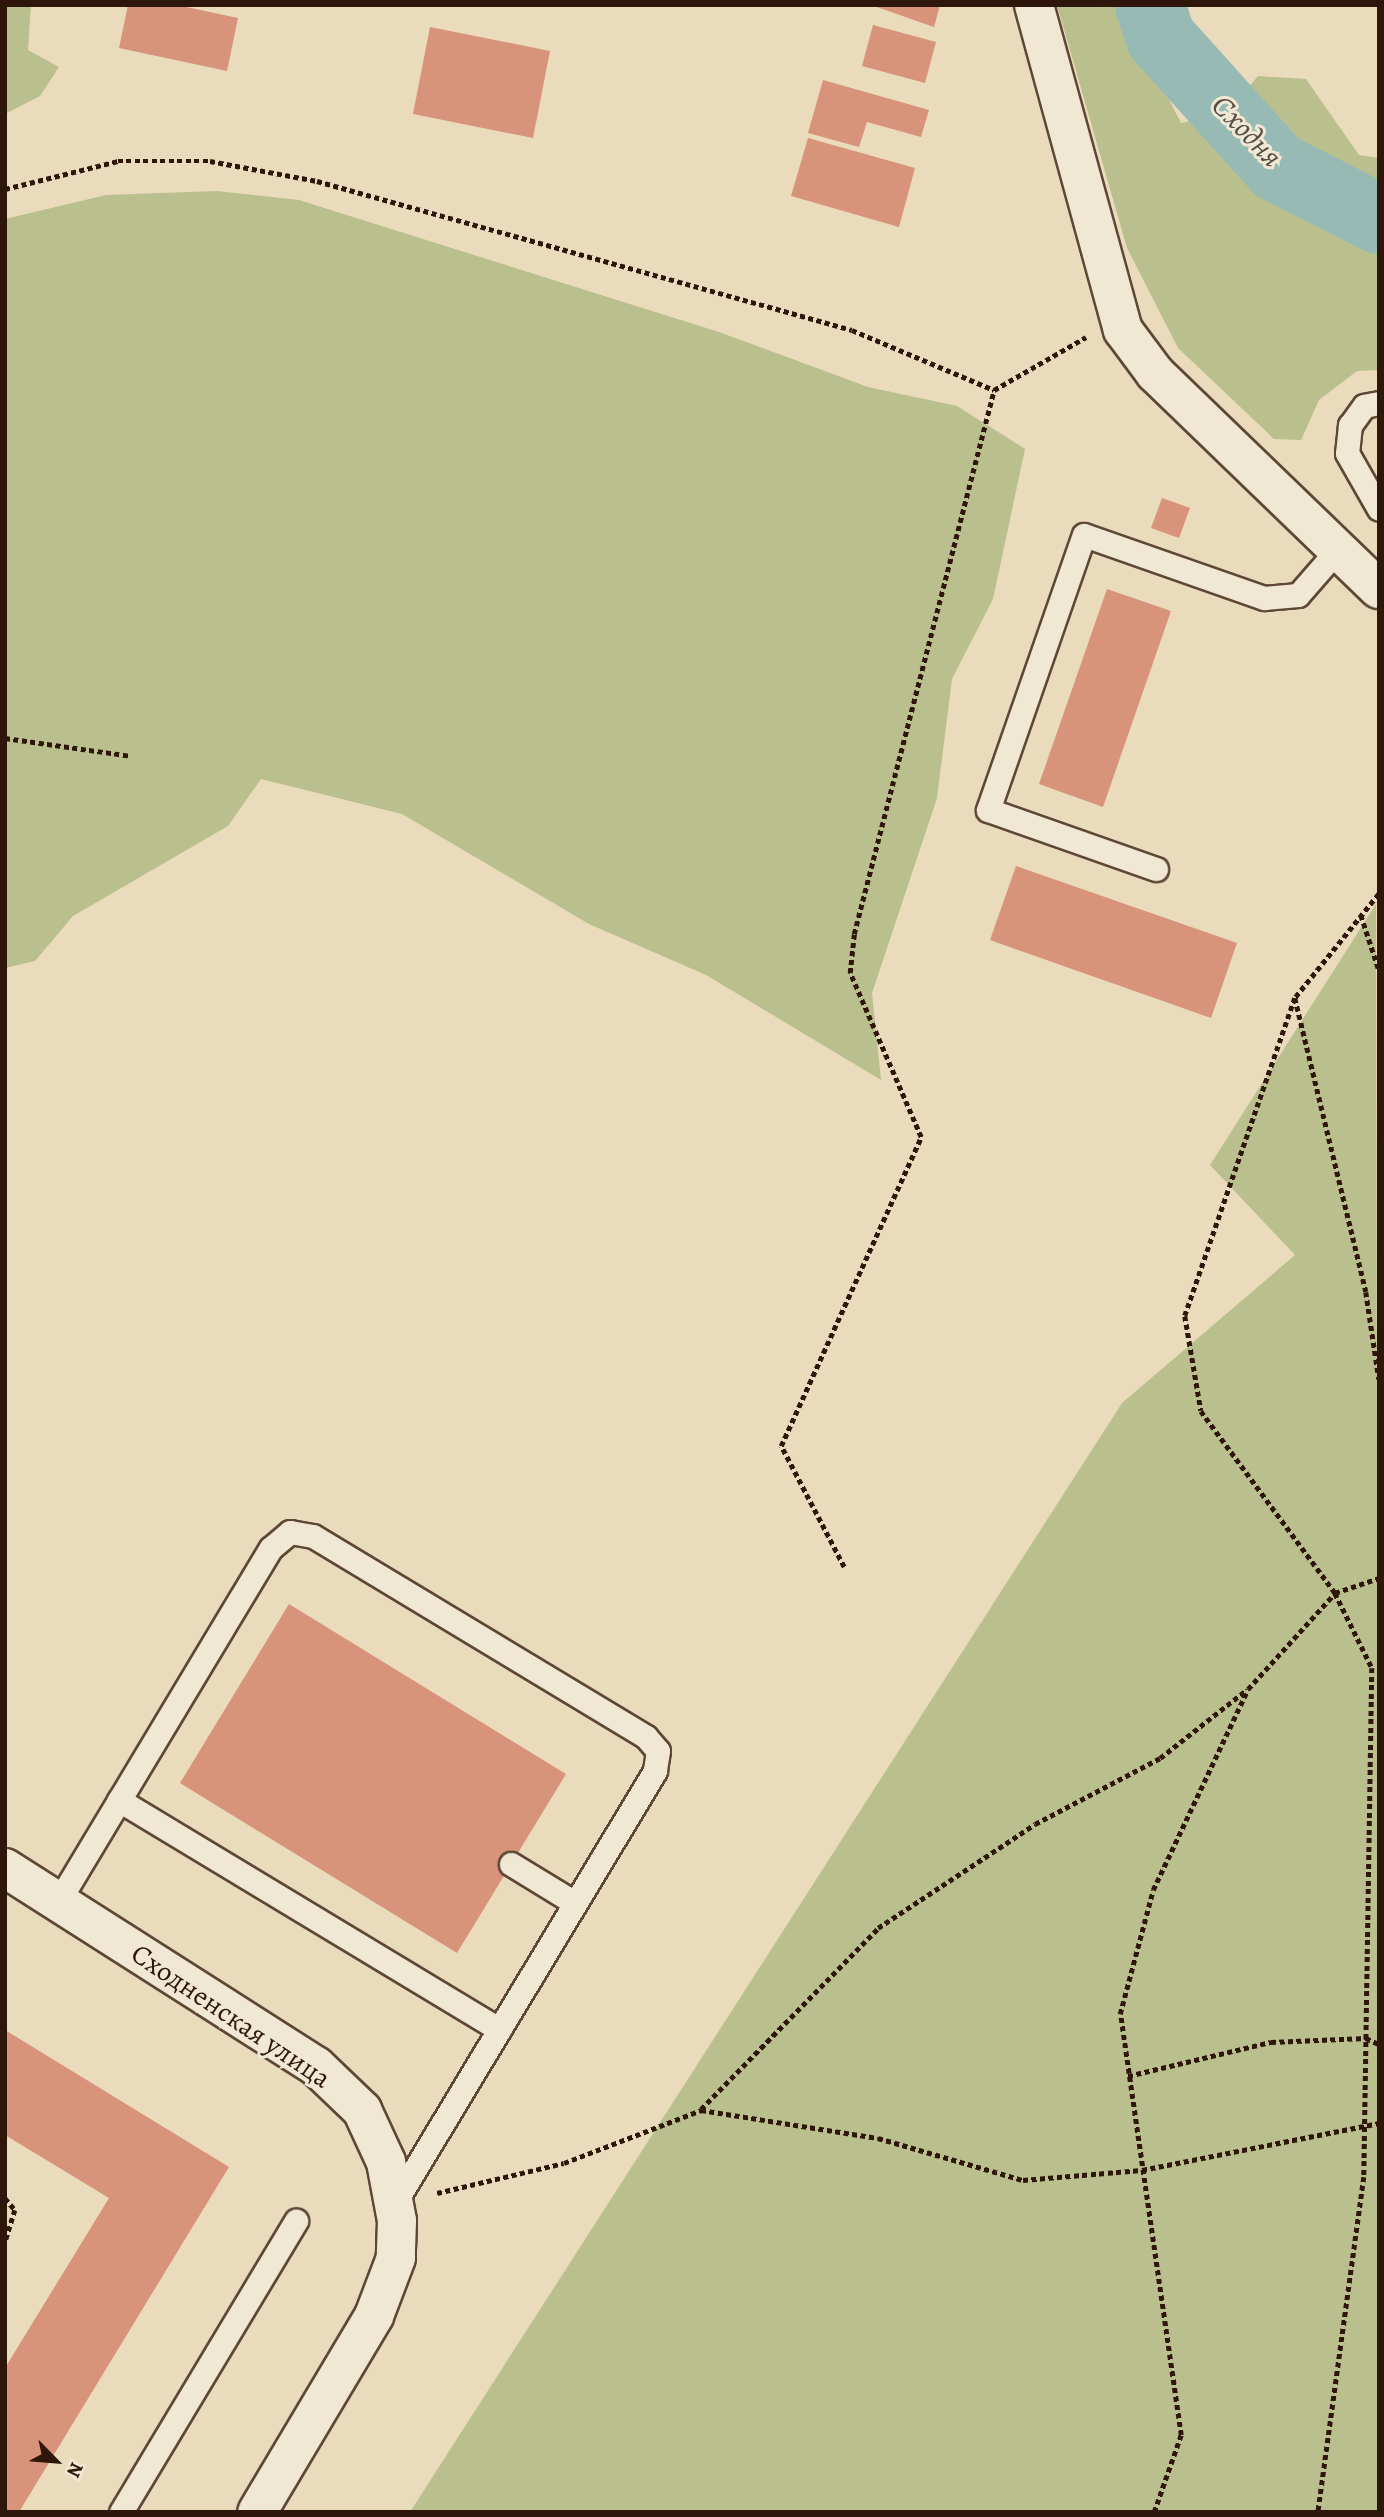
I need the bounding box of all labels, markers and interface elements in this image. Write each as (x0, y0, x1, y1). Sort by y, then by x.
water label: Сходня (1204, 88, 1290, 174)
street label: Сходненская улица (125, 1937, 337, 2095)
north arrow (21, 2426, 91, 2496)
text: N (60, 2458, 90, 2482)

